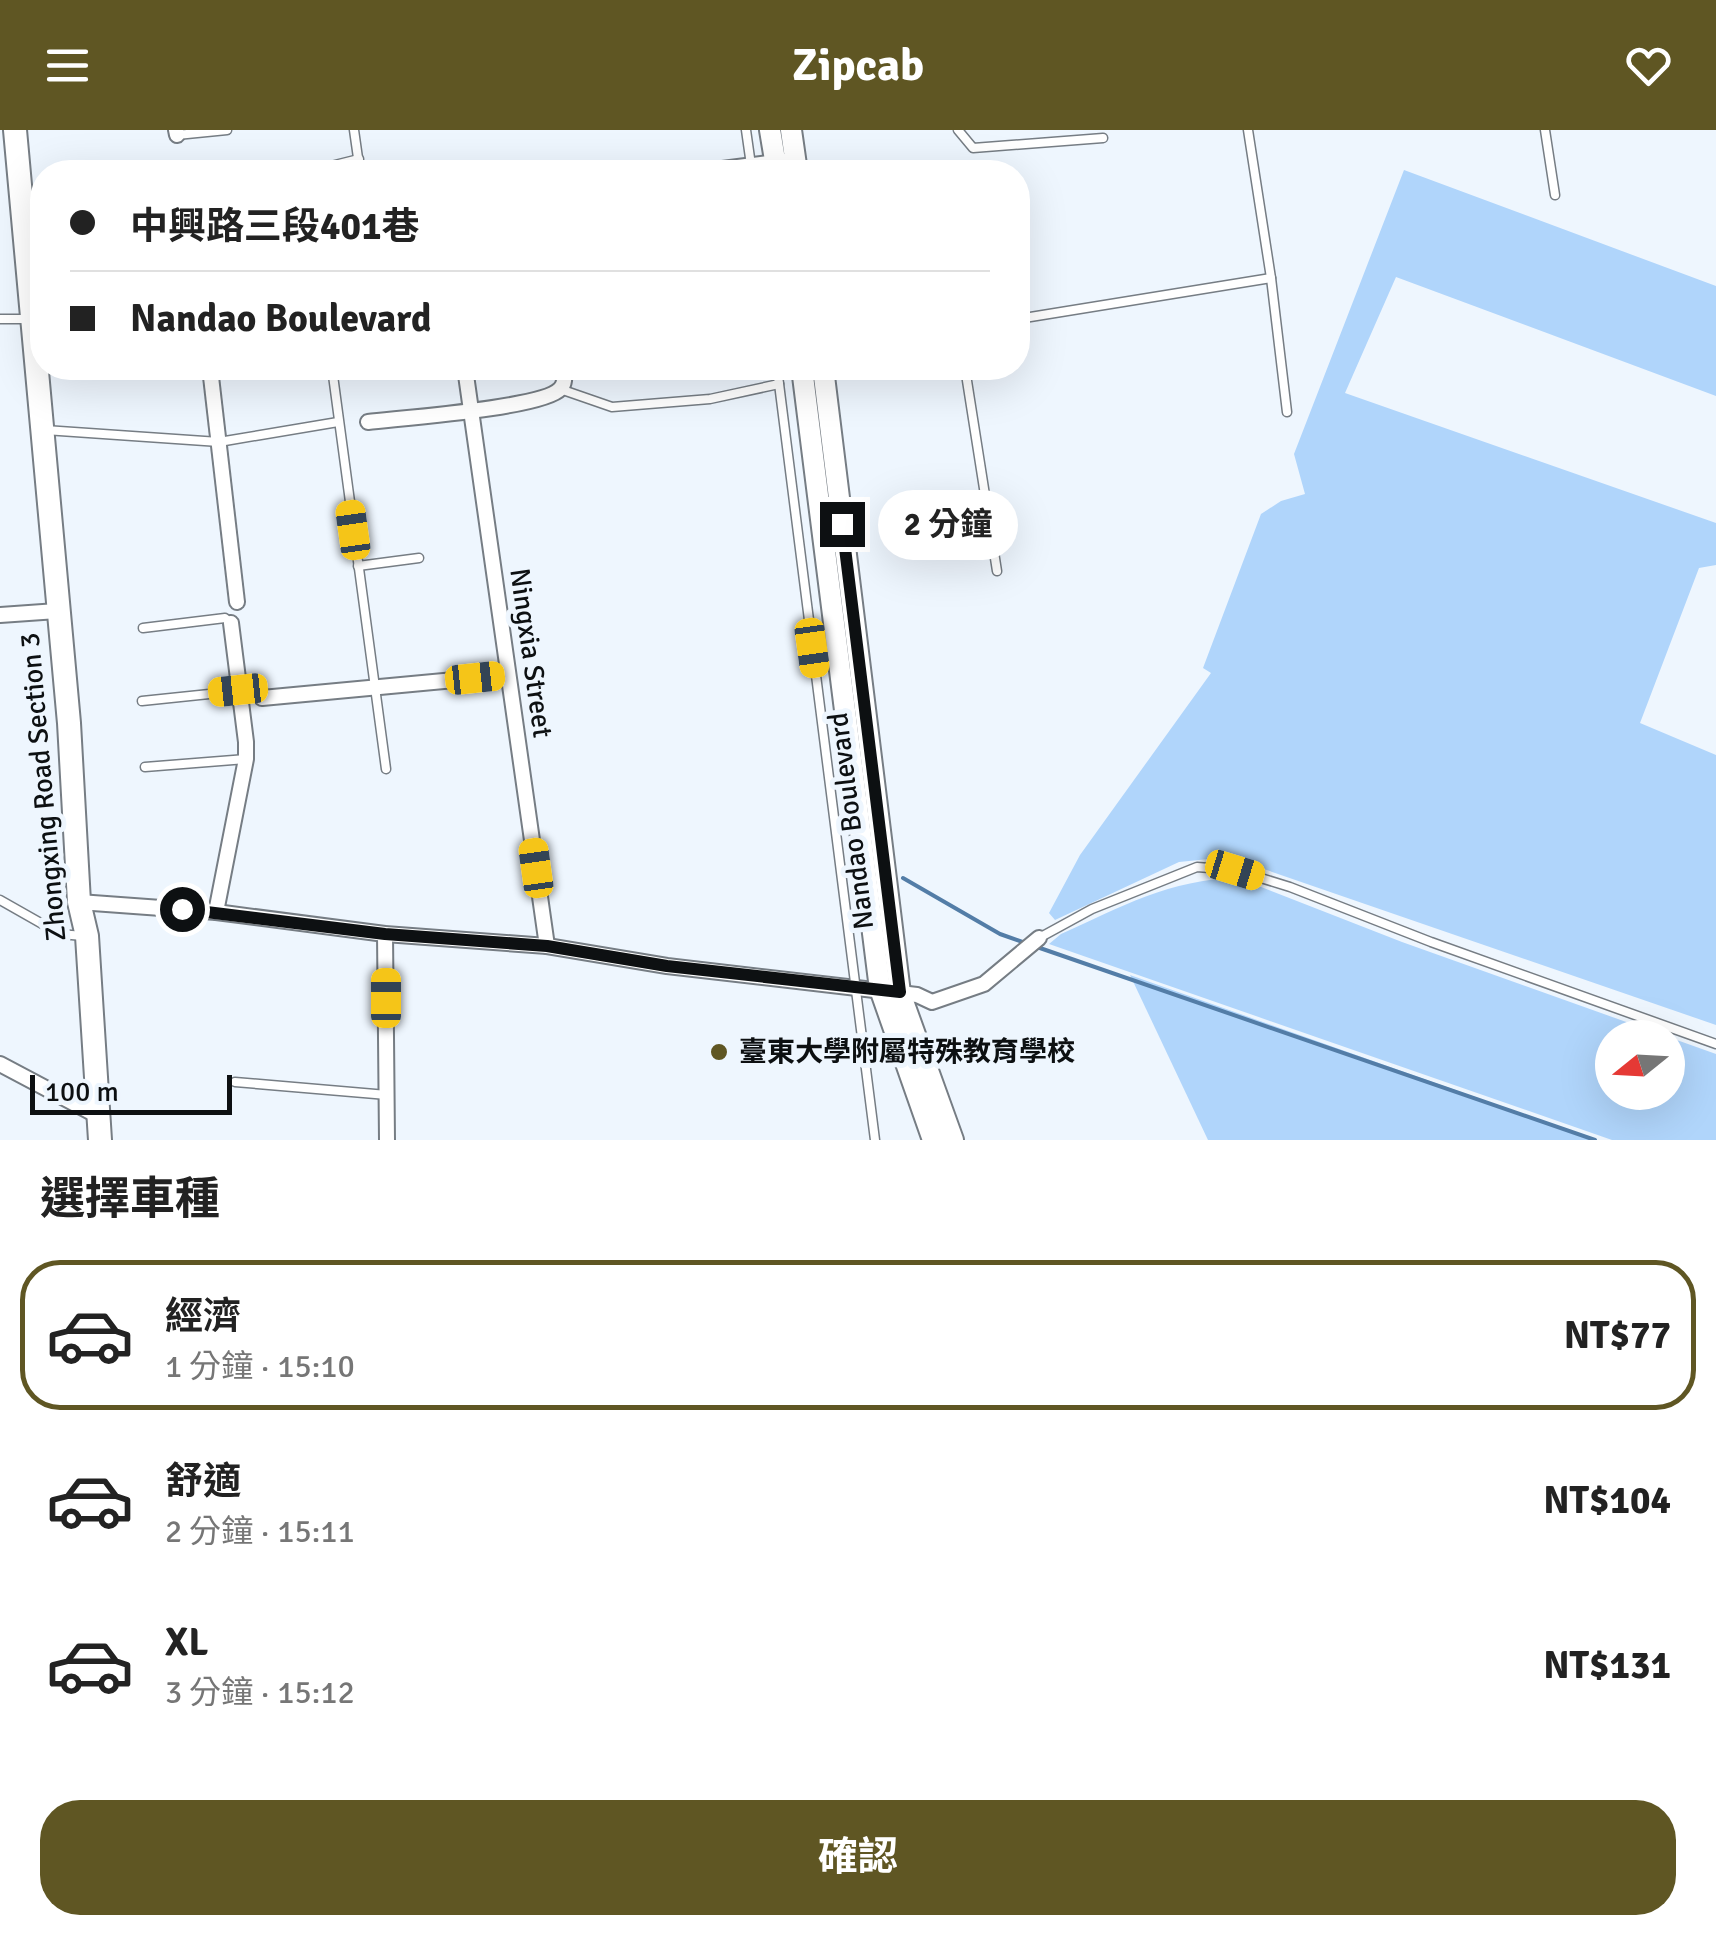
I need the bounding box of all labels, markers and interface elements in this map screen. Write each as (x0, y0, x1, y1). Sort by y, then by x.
icon: menu (40, 38, 95, 93)
text: Zipcab (792, 38, 924, 93)
icon: heart (1621, 38, 1676, 93)
text: 中興路三段401巷 (130, 203, 420, 250)
text: Nandao Boulevard (130, 295, 431, 342)
callout: 2 分鐘 (877, 489, 1017, 559)
car (334, 498, 372, 562)
route end (820, 502, 865, 547)
text: 2 分鐘 (904, 505, 992, 544)
street label: Ningxia Street (502, 566, 560, 740)
car (793, 616, 831, 680)
street label: Zhongxing Road Section 3 (13, 631, 73, 943)
car (444, 660, 506, 696)
car (207, 672, 269, 708)
street label: Nandao Boulevard (821, 711, 881, 931)
car (517, 836, 555, 900)
car (1202, 847, 1268, 893)
route start (160, 887, 205, 932)
car (371, 968, 401, 1028)
north arrow (1595, 1020, 1685, 1110)
map controls (1595, 1020, 1685, 1110)
place label: 臺東大學附屬特殊教育學校 (739, 1035, 1075, 1069)
marker: 臺東大學附屬特殊教育學校 (708, 1041, 730, 1063)
scale bar (30, 1070, 232, 1114)
text: 100 m (45, 1075, 119, 1109)
text: 選擇車種 (40, 1172, 220, 1227)
icon: car (45, 1290, 135, 1380)
text: 經濟 (165, 1293, 241, 1340)
text: NT$77 (1564, 1312, 1671, 1359)
text: 1 分鐘 · 15:10 (165, 1347, 355, 1386)
icon: car (45, 1455, 135, 1545)
text: 舒適 (165, 1458, 241, 1505)
text: NT$104 (1543, 1477, 1671, 1524)
text: 2 分鐘 · 15:11 (165, 1512, 355, 1551)
text: XL (165, 1619, 208, 1666)
icon: car (45, 1620, 135, 1710)
text: NT$131 (1543, 1642, 1671, 1689)
text: 3 分鐘 · 15:12 (165, 1673, 355, 1712)
button: 確認 (40, 1800, 1676, 1915)

